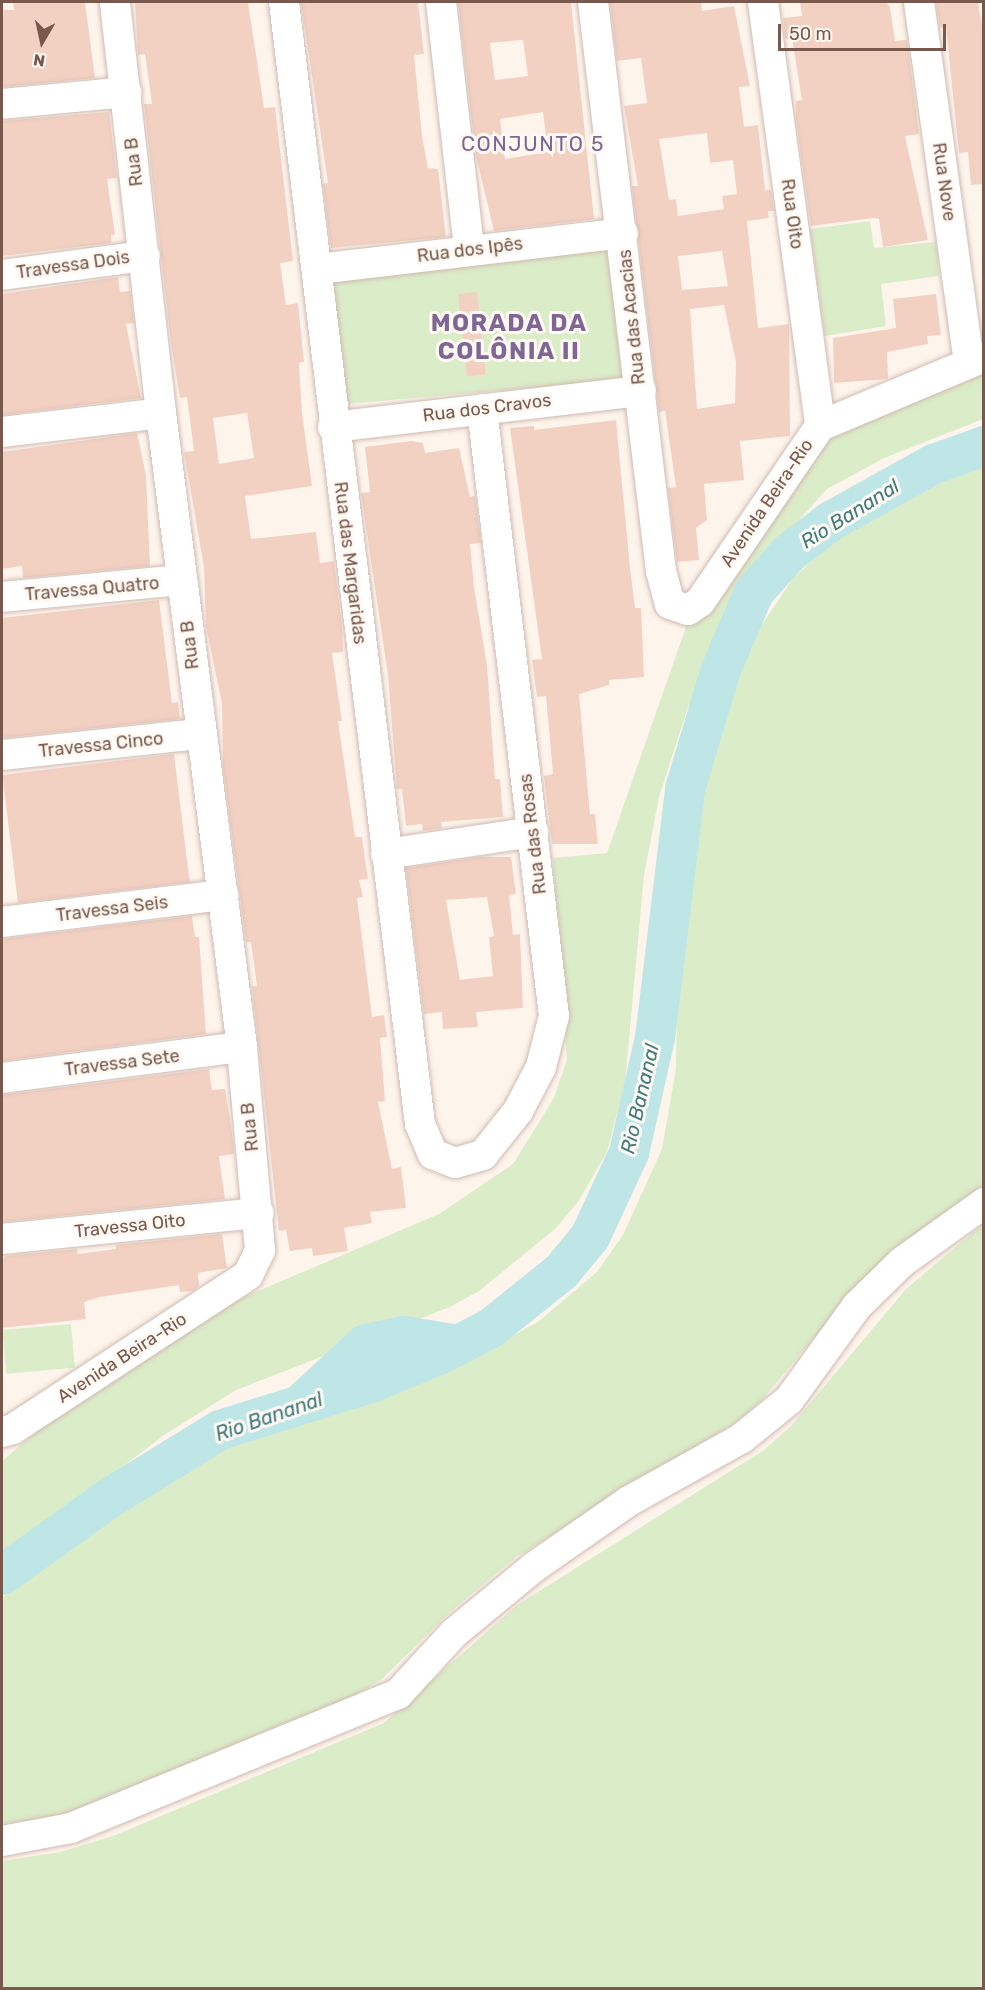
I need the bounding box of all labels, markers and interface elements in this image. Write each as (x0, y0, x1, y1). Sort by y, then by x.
north arrow (12, 12, 72, 72)
scale bar (781, 12, 949, 50)
text: 50 m (789, 23, 832, 45)
text: N (32, 50, 46, 71)
district label: CONJUNTO 5 (461, 131, 605, 157)
street label: Rua B (120, 136, 148, 188)
street label: Rua Nove (928, 141, 960, 223)
street label: Rua Oito (776, 177, 808, 251)
street label: Rua dos Ipês (416, 233, 524, 267)
street label: Travessa Dois (15, 246, 131, 284)
street label: Rua das Acacias (614, 248, 650, 386)
district label: MORADA DA COLÔNIA II (430, 310, 588, 366)
street label: Rua dos Cravos (422, 389, 552, 427)
street label: Avenida Beira-Rio (716, 435, 818, 571)
water label: Rio Bananal (796, 474, 904, 554)
street label: Rua das Margaridas (329, 480, 371, 646)
street label: Travessa Quatro (24, 572, 160, 606)
street label: Rua B (176, 619, 204, 671)
street label: Travessa Cinco (38, 728, 164, 762)
street label: Rua das Rosas (515, 772, 551, 896)
street label: Travessa Seis (55, 891, 169, 927)
water label: Rio Bananal (616, 1042, 664, 1156)
street label: Travessa Sete (63, 1045, 181, 1081)
street label: Rua B (237, 1102, 263, 1152)
street label: Travessa Oito (73, 1209, 187, 1243)
street label: Avenida Beira-Rio (53, 1308, 191, 1408)
water label: Rio Bananal (212, 1387, 326, 1447)

